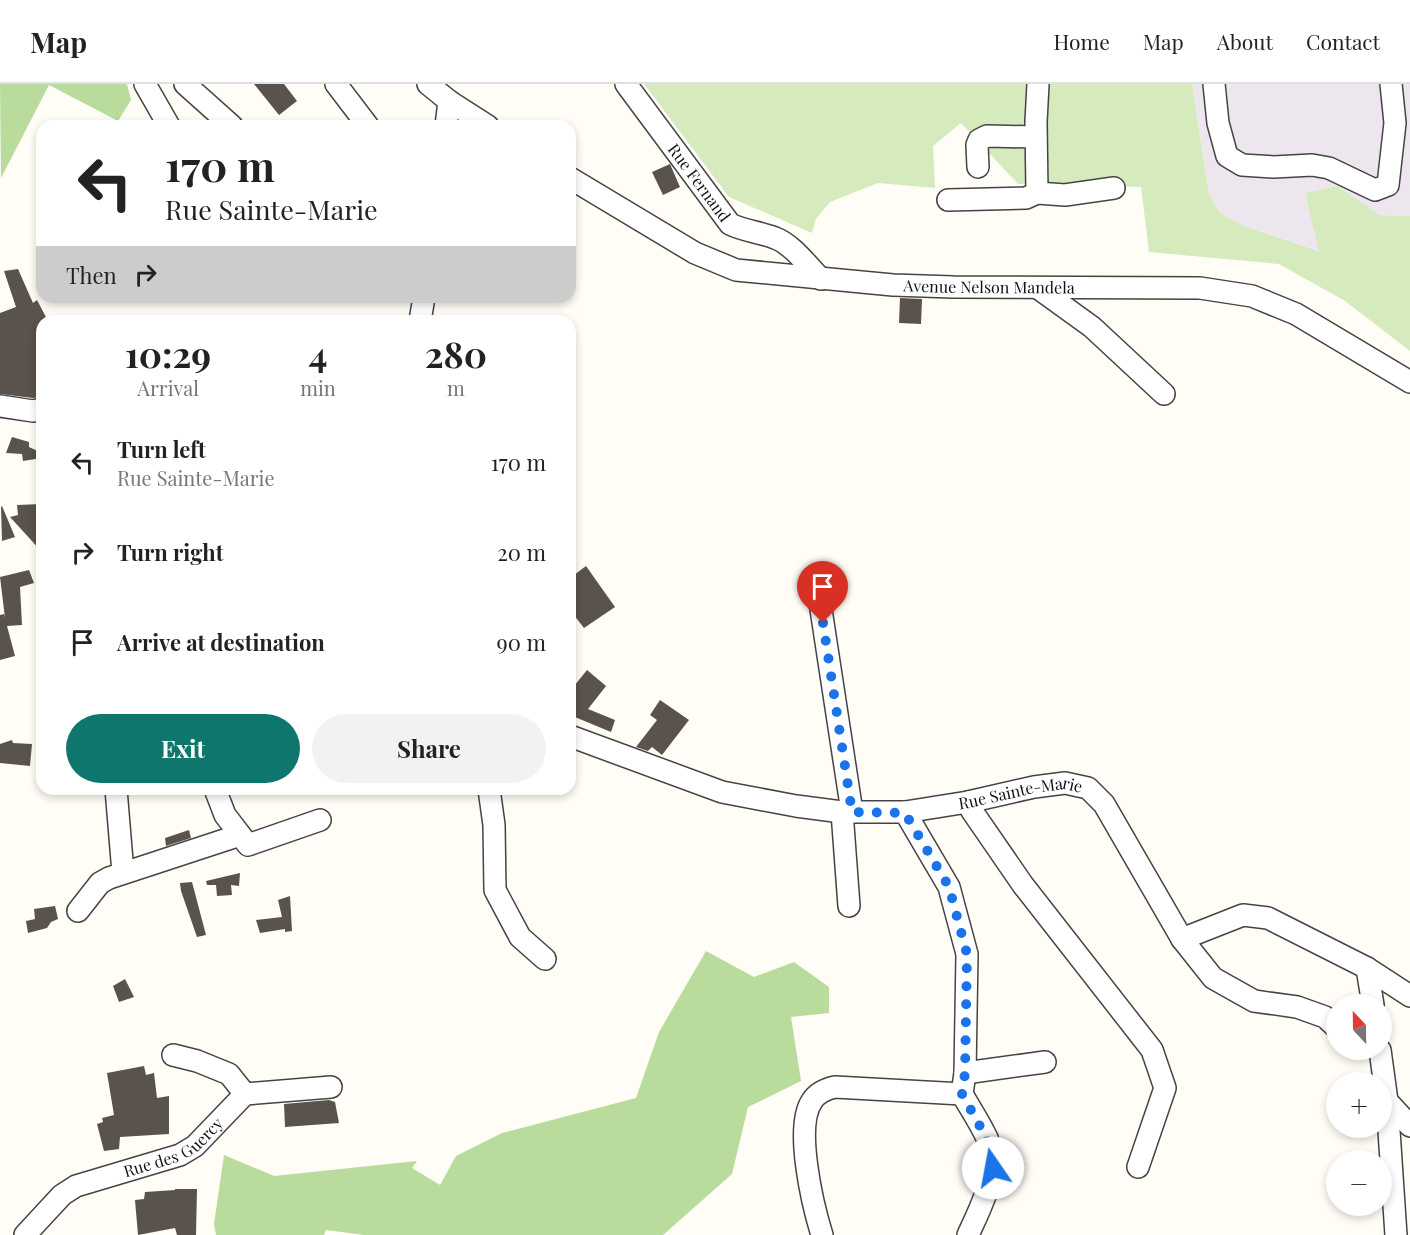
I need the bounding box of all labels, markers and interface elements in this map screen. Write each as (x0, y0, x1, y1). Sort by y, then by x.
text: Map (30, 23, 87, 60)
text: Home (1054, 27, 1110, 55)
text: Map (1143, 27, 1184, 55)
text: About (1217, 27, 1273, 55)
text: Contact (1306, 27, 1380, 55)
text: 170 m (165, 137, 275, 193)
street label: Rue Fernand (664, 139, 736, 226)
icon: left (66, 144, 144, 222)
text: Rue Sainte-Marie (165, 191, 378, 227)
icon: right (129, 258, 162, 291)
text: Then (66, 260, 117, 290)
street label: Avenue Nelson Mandela (902, 274, 1075, 297)
text: 10:29 (125, 329, 211, 377)
text: 4 (308, 329, 327, 377)
text: 280 (425, 329, 487, 377)
text: Arrival (137, 374, 199, 401)
text: min (300, 374, 336, 401)
text: m (447, 374, 465, 401)
text: Turn left (117, 434, 206, 464)
icon: left (66, 446, 99, 479)
text: 170 m (491, 447, 546, 477)
text: Rue Sainte-Marie (117, 464, 275, 491)
icon: right (66, 536, 99, 569)
text: Turn right (117, 537, 223, 567)
text: 20 m (497, 537, 546, 567)
pin (797, 561, 848, 623)
icon: arrive (806, 570, 839, 603)
icon: arrive (66, 626, 99, 659)
text: Arrive at destination (117, 627, 325, 657)
text: 90 m (497, 627, 546, 657)
button: Exit (66, 714, 300, 783)
button: Share (312, 714, 546, 783)
street label: Rue Sainte-Marie (957, 772, 1085, 813)
north arrow (1326, 994, 1392, 1060)
map controls (1326, 994, 1392, 1216)
button: + (1326, 1072, 1392, 1138)
street label: Rue des Guercy (121, 1113, 227, 1181)
position arrow (961, 1136, 1025, 1200)
button: − (1326, 1150, 1392, 1216)

